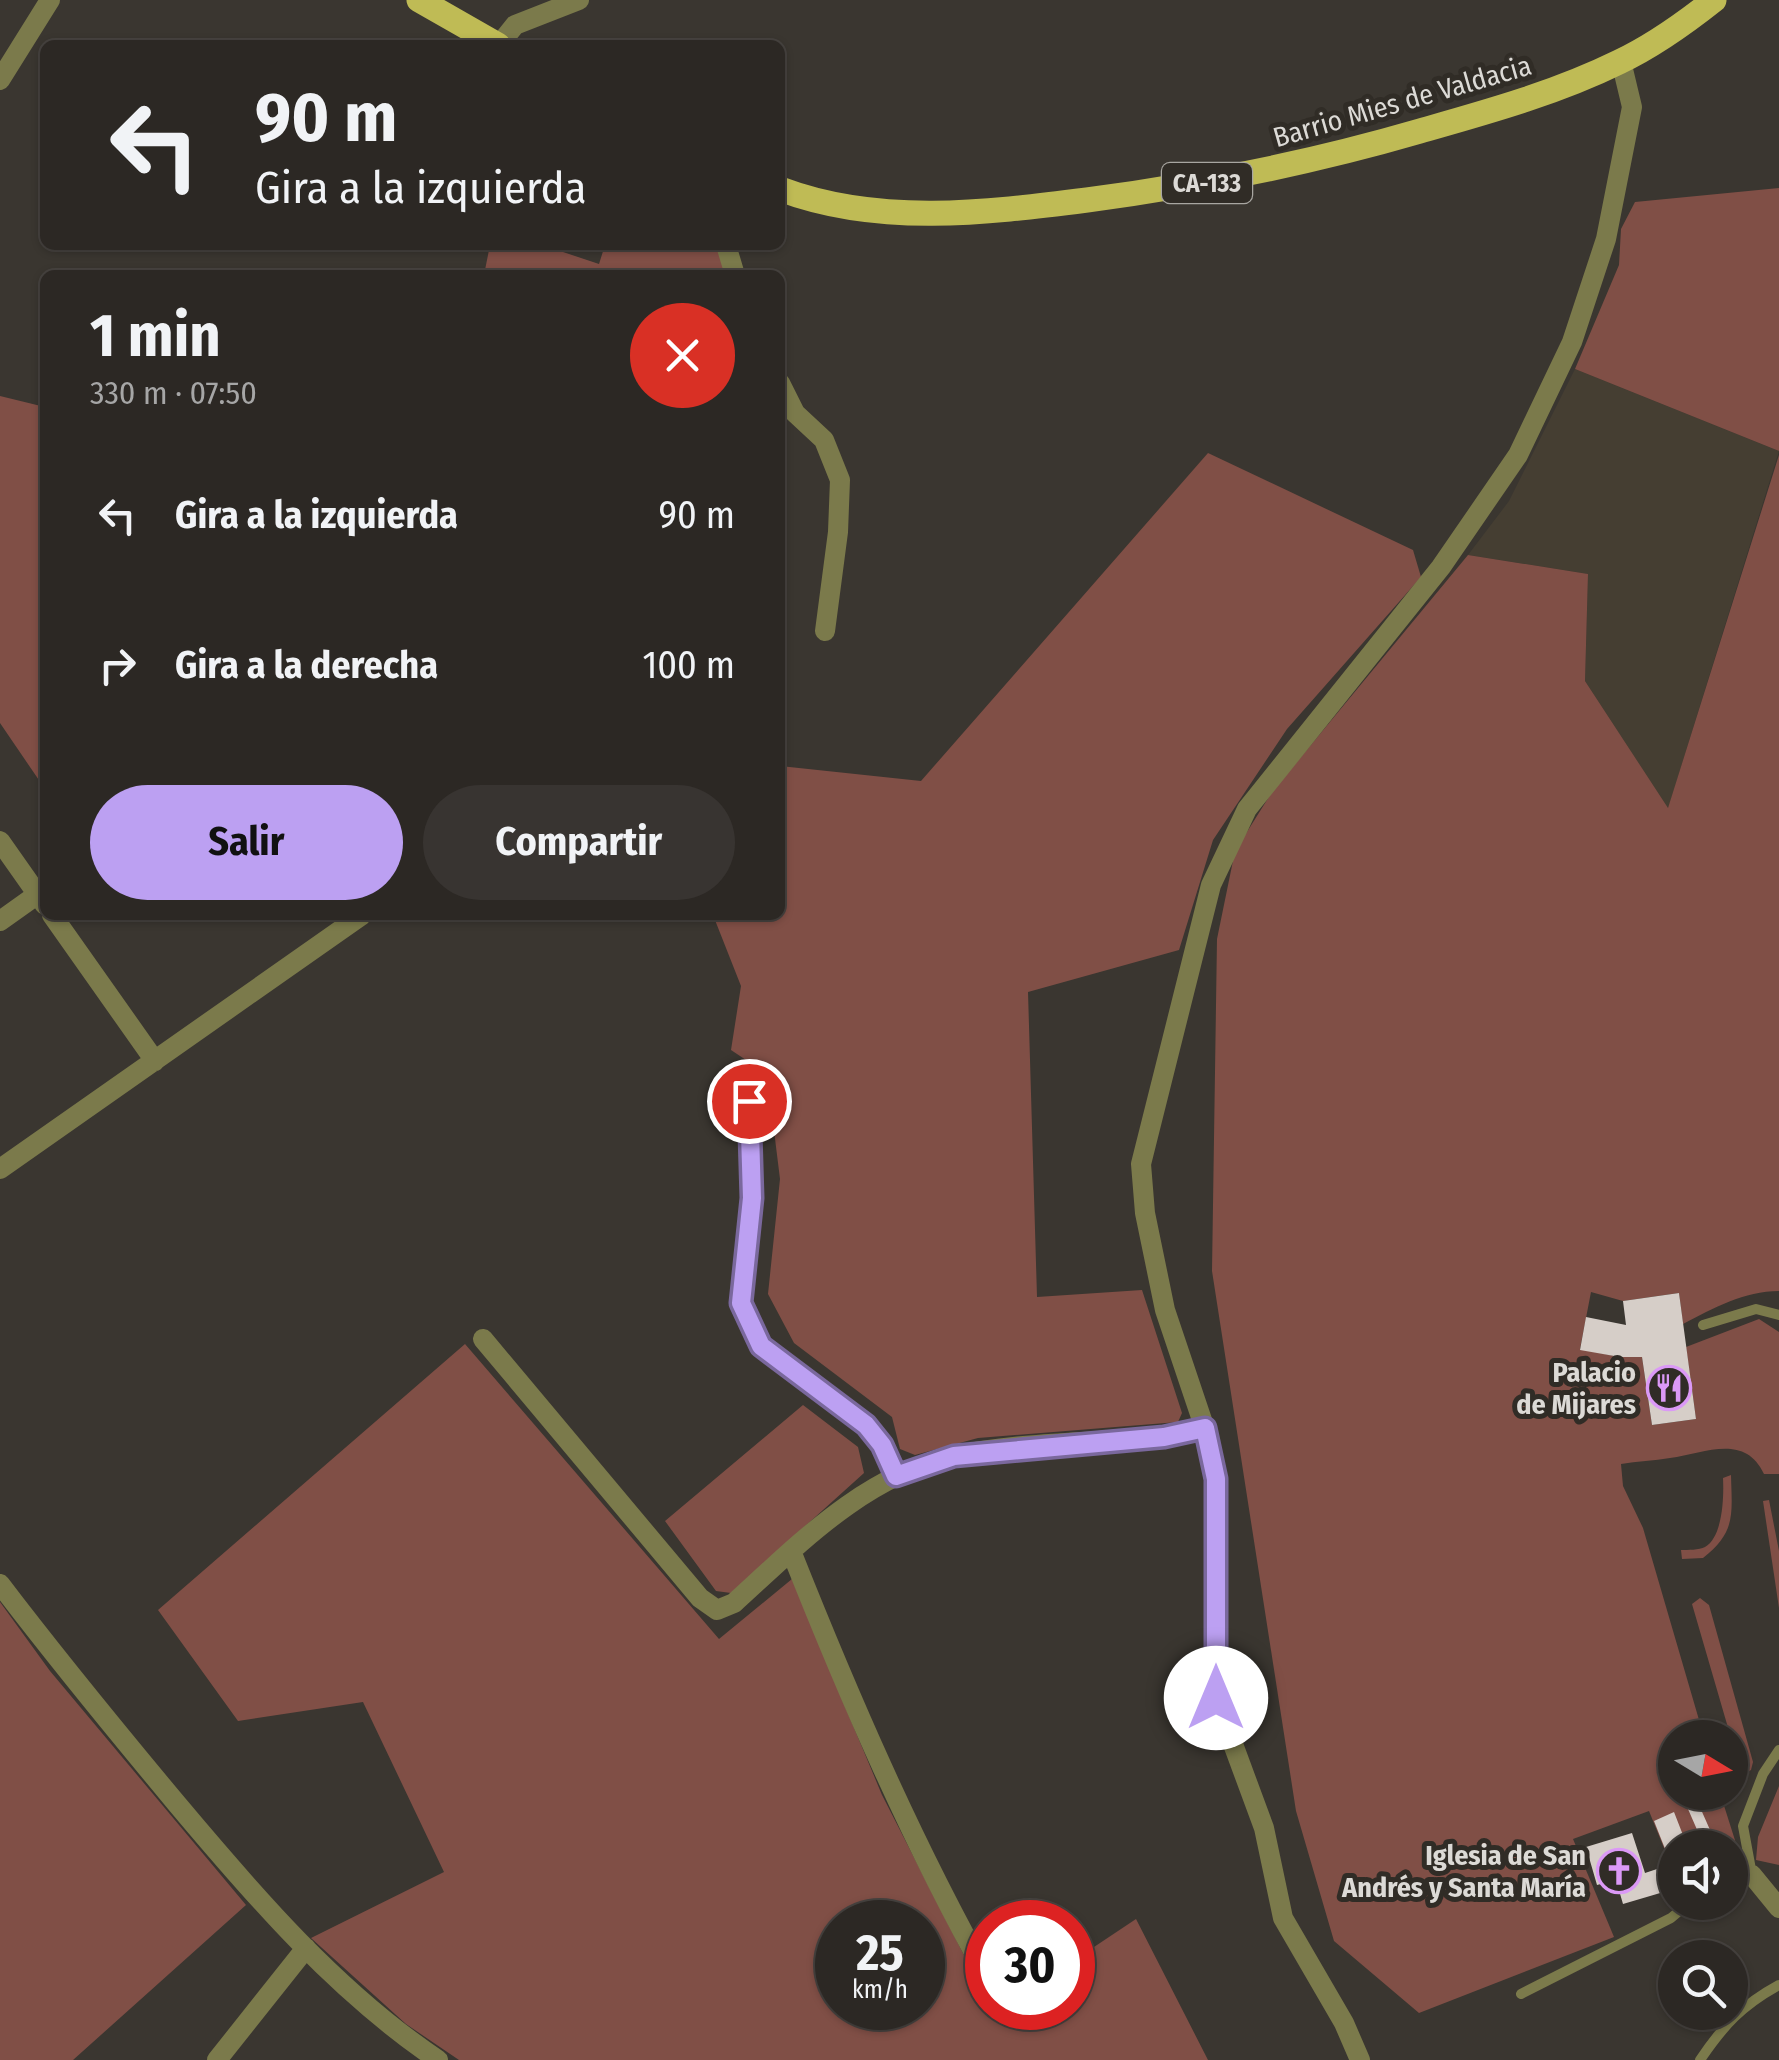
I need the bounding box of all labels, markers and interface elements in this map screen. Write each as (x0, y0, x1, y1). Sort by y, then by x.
street label: Barrio Mies de Valdacia (1269, 49, 1535, 154)
text: 90 m (255, 76, 397, 160)
icon: left (90, 80, 220, 210)
text: Gira a la izquierda (255, 161, 587, 215)
road number: CA-133 (1162, 163, 1252, 203)
text: 1 min (90, 300, 221, 372)
button: close (630, 303, 735, 408)
text: 330 m · 07:50 (90, 374, 257, 412)
icon: left (90, 488, 145, 543)
text: Gira a la izquierda (175, 492, 458, 538)
text: 90 m (659, 492, 735, 538)
icon: right (90, 638, 145, 693)
text: Gira a la derecha (175, 642, 438, 688)
text: 100 m (642, 642, 735, 688)
button: Salir (90, 785, 403, 900)
button: Compartir (423, 785, 735, 900)
pin (707, 1059, 792, 1144)
icon: arrive (722, 1074, 777, 1129)
place label: Palacio de Mijares (1516, 1356, 1636, 1421)
restaurant icon: Palacio de Mijares (1646, 1365, 1692, 1411)
position arrow (1164, 1646, 1268, 1750)
north arrow (1658, 1720, 1748, 1810)
map controls (1658, 1720, 1748, 2030)
button: sound (1658, 1830, 1748, 1920)
place label: Iglesia de San Andrés y Santa María (1341, 1839, 1586, 1904)
church icon: Iglesia de San Andrés y Santa María (1596, 1848, 1642, 1894)
speed limit sign: 30 (965, 1900, 1095, 2030)
text: 25 (856, 1923, 904, 1983)
button: search (1658, 1940, 1748, 2030)
text: km/h (852, 1975, 908, 2005)

